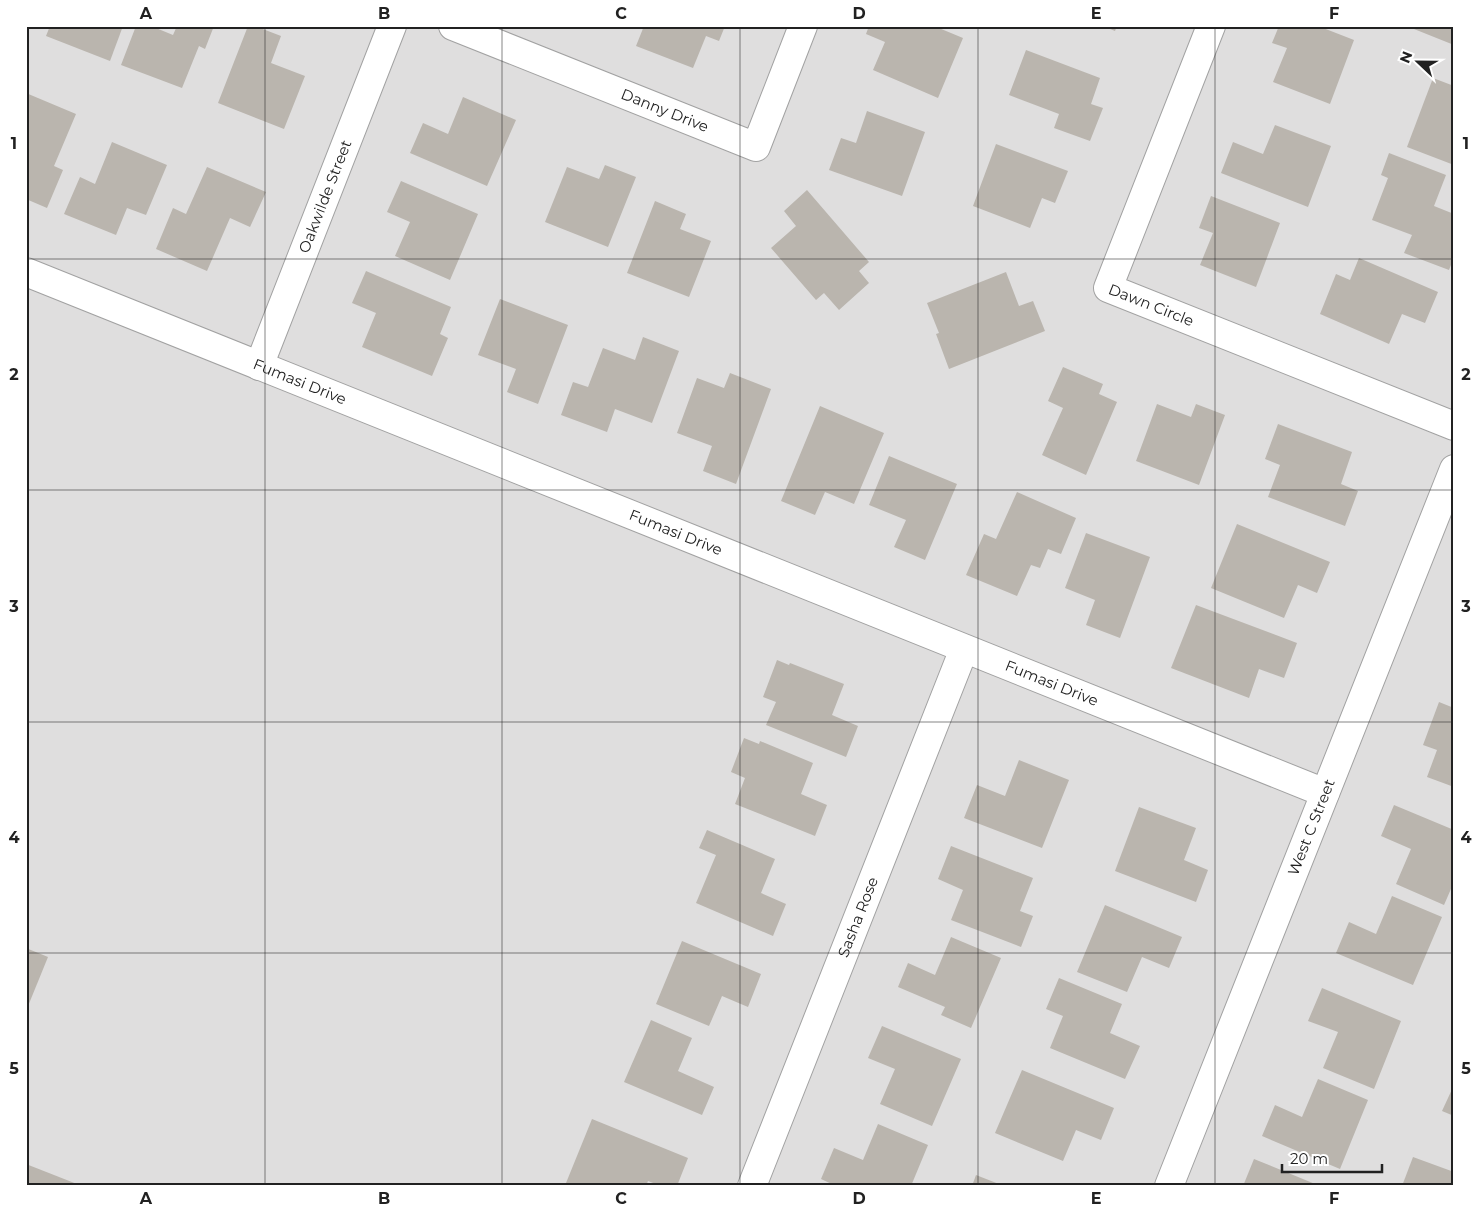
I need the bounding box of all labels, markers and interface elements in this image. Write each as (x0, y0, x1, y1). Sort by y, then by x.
text: A (139, 4, 153, 23)
text: B (378, 4, 390, 23)
text: C (615, 4, 627, 23)
text: D (852, 4, 866, 23)
text: E (1091, 4, 1101, 23)
text: F (1329, 4, 1339, 23)
north arrow (1392, 38, 1442, 88)
text: N (1395, 49, 1416, 66)
street label: Danny Drive (618, 84, 711, 136)
text: 1 (11, 134, 17, 153)
text: 1 (1463, 134, 1469, 153)
street label: Oakwilde Street (294, 137, 356, 256)
street label: Dawn Circle (1106, 279, 1197, 330)
street label: Fumasi Drive (251, 354, 349, 409)
text: 2 (9, 365, 19, 384)
text: 2 (1461, 365, 1471, 384)
street label: Fumasi Drive (627, 505, 725, 559)
text: 3 (8, 597, 19, 616)
text: 3 (1460, 597, 1471, 616)
street label: Fumasi Drive (1002, 656, 1101, 710)
street label: West C Street (1283, 776, 1339, 878)
text: 4 (8, 828, 20, 847)
text: 4 (1460, 828, 1472, 847)
street label: Sasha Rose (833, 874, 882, 960)
text: 5 (9, 1059, 19, 1078)
text: 5 (1461, 1059, 1471, 1078)
scale bar (1282, 1142, 1382, 1174)
text: 20 m (1290, 1149, 1328, 1168)
text: A (139, 1189, 153, 1208)
text: B (378, 1189, 390, 1208)
text: C (615, 1189, 627, 1208)
text: D (852, 1189, 866, 1208)
text: E (1091, 1189, 1101, 1208)
text: F (1329, 1189, 1339, 1208)

